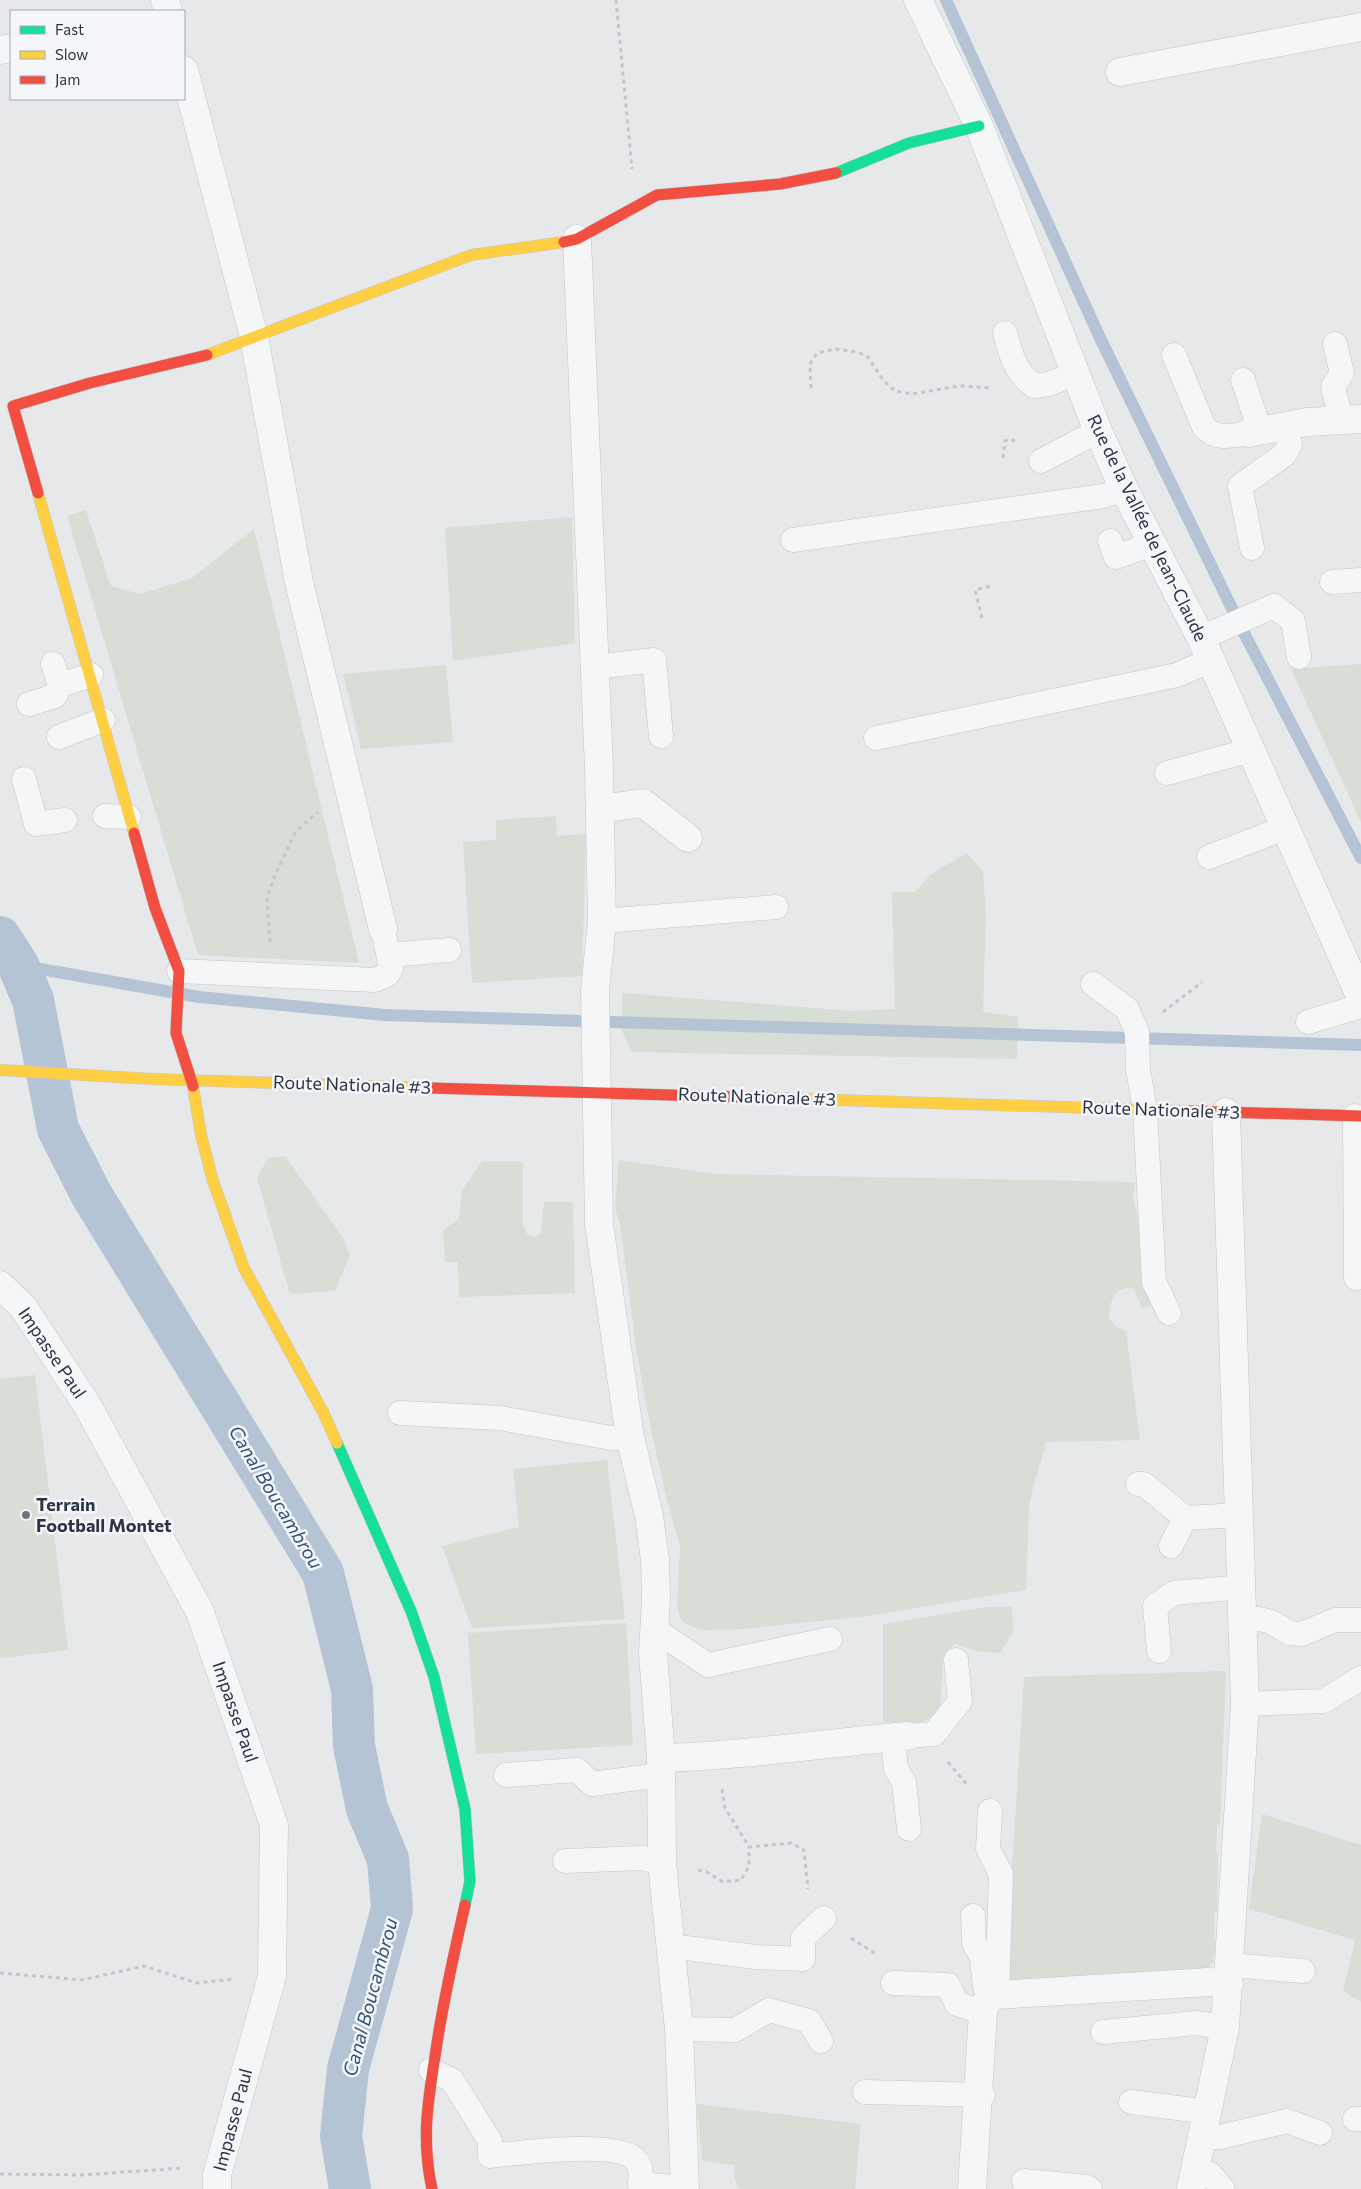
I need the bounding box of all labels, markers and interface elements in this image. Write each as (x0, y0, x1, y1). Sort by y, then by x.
legend (10, 10, 185, 100)
text: Fast (55, 20, 84, 38)
text: Slow (55, 45, 88, 63)
text: Jam (55, 70, 80, 88)
street label: Rue de la Vallée de Jean-Claude (1083, 410, 1213, 645)
street label: Route Nationale #3 (273, 1070, 431, 1098)
street label: Route Nationale #3 (678, 1082, 836, 1110)
street label: Route Nationale #3 (1082, 1095, 1240, 1123)
street label: Impasse Paul (14, 1303, 91, 1402)
water label: Canal Boucambrou (225, 1421, 328, 1573)
place label: Terrain Football Montet (36, 1493, 172, 1536)
marker: Terrain Football Montet (20, 1509, 32, 1521)
street label: Impasse Paul (208, 1658, 264, 1765)
water label: Canal Boucambrou (337, 1915, 402, 2079)
street label: Impasse Paul (208, 2066, 256, 2174)

